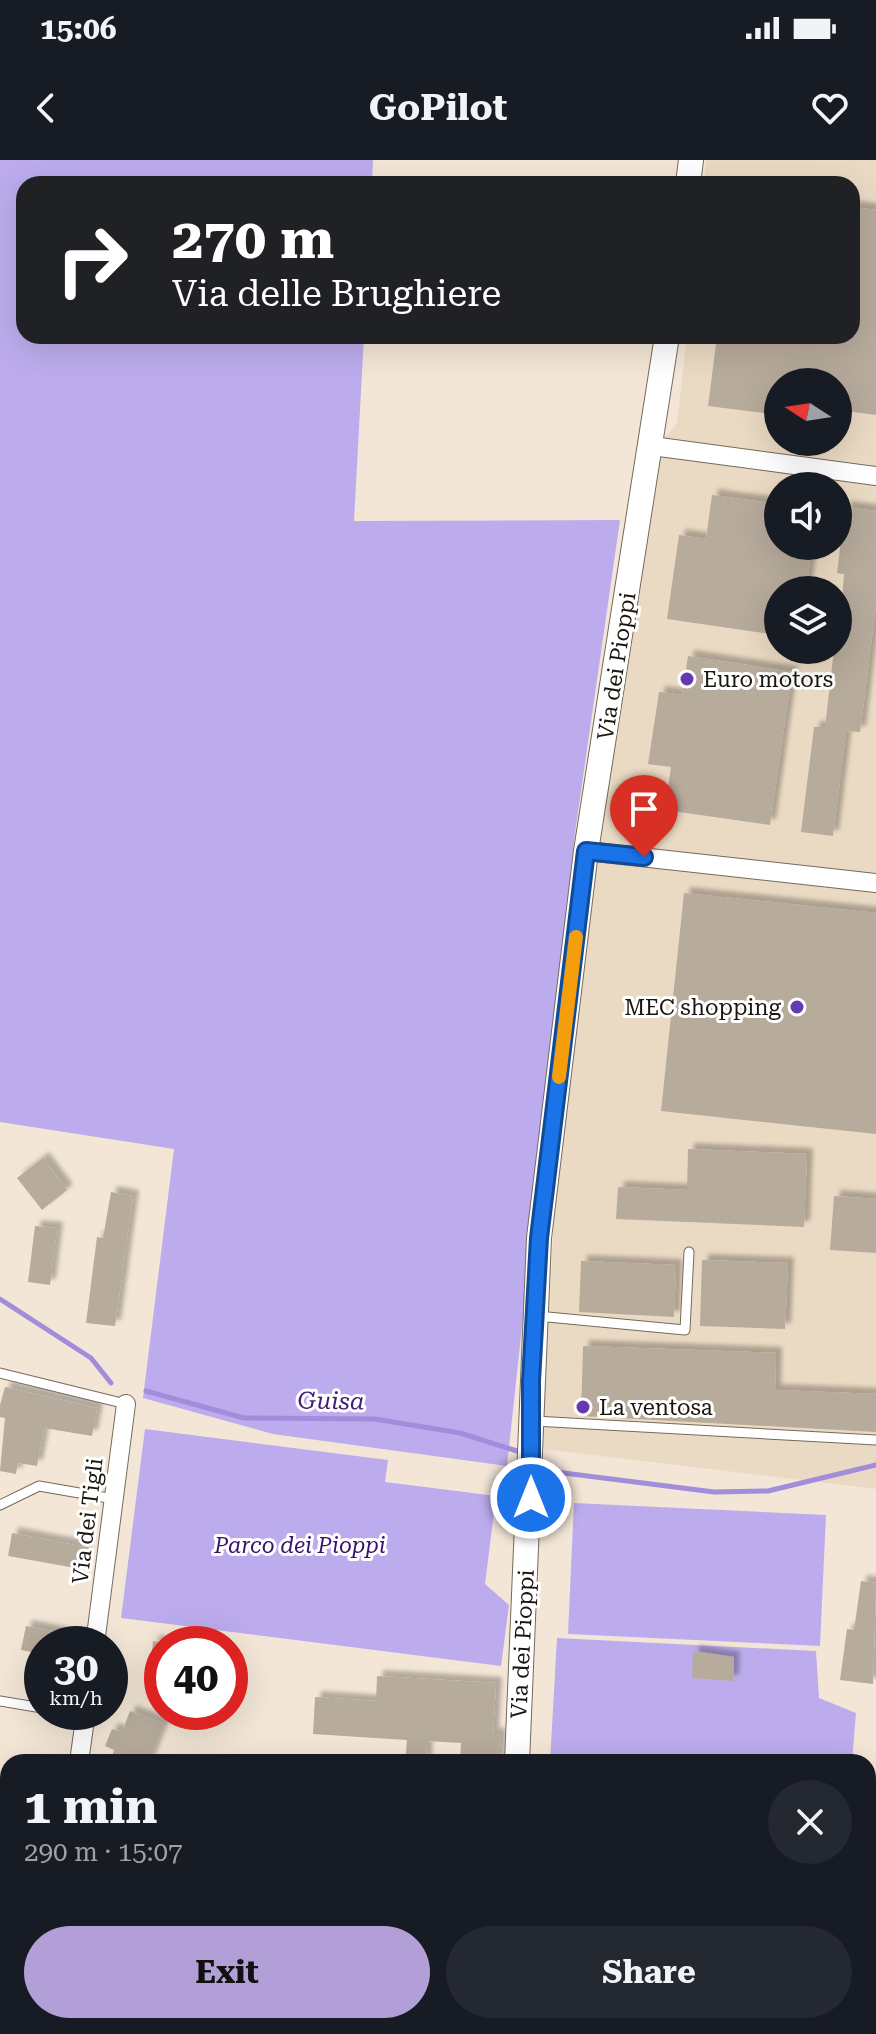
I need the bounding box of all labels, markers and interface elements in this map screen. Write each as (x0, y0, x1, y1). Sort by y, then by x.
text: 15:06 (40, 11, 117, 46)
icon: back (24, 86, 68, 130)
icon: heart (808, 86, 852, 130)
text: GoPilot (369, 87, 507, 129)
text: 270 m (172, 206, 334, 272)
icon: right (40, 208, 144, 312)
text: Via delle Brughiere (172, 273, 501, 315)
north arrow (764, 368, 852, 456)
map controls (764, 368, 852, 664)
button: sound (764, 472, 852, 560)
button: layers (764, 576, 852, 664)
street label: Via dei Pioppi (592, 590, 641, 742)
place label: Euro motors (703, 667, 833, 692)
marker: Euro motors (678, 670, 696, 688)
pin (610, 775, 678, 857)
icon: arrive (622, 787, 666, 831)
place label: MEC shopping (624, 995, 781, 1020)
marker: MEC shopping (788, 998, 806, 1016)
water label: Guisa (297, 1386, 365, 1416)
place label: La ventosa (599, 1395, 713, 1420)
marker: La ventosa (574, 1398, 592, 1416)
position arrow (489, 1456, 573, 1540)
street label: Via dei Tigli (67, 1457, 108, 1585)
park label: Parco dei Pioppi (213, 1533, 386, 1558)
street label: Via dei Pioppi (506, 1569, 539, 1719)
speed limit sign: 40 (144, 1626, 248, 1730)
text: 30 (54, 1644, 98, 1691)
text: km/h (49, 1686, 103, 1710)
text: 1 min (24, 1779, 157, 1835)
button: close (768, 1780, 852, 1864)
text: 290 m · 15:07 (24, 1837, 183, 1867)
button: Exit (24, 1926, 430, 2018)
button: Share (446, 1926, 852, 2018)

